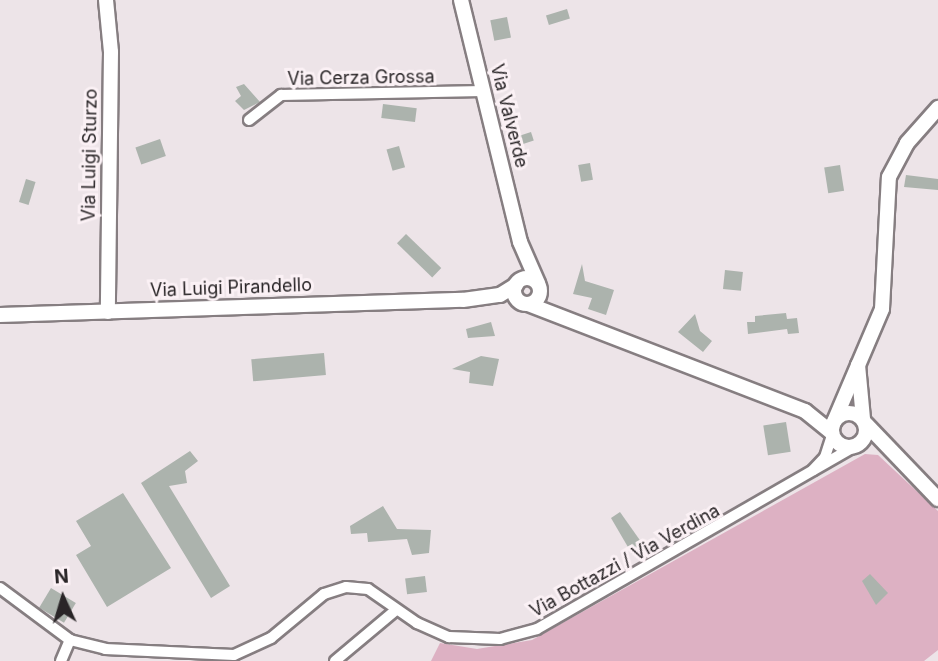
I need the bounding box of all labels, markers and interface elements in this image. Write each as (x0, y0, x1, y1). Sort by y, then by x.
street label: Via Valverde (486, 62, 532, 170)
street label: Via Cerza Grossa (287, 66, 435, 90)
street label: Via Luigi Sturzo (78, 88, 102, 222)
street label: Via Luigi Pirandello (150, 274, 312, 302)
street label: Via Bottazzi / Via Verdina (526, 500, 724, 622)
north arrow (28, 563, 98, 633)
text: N (53, 565, 70, 589)

